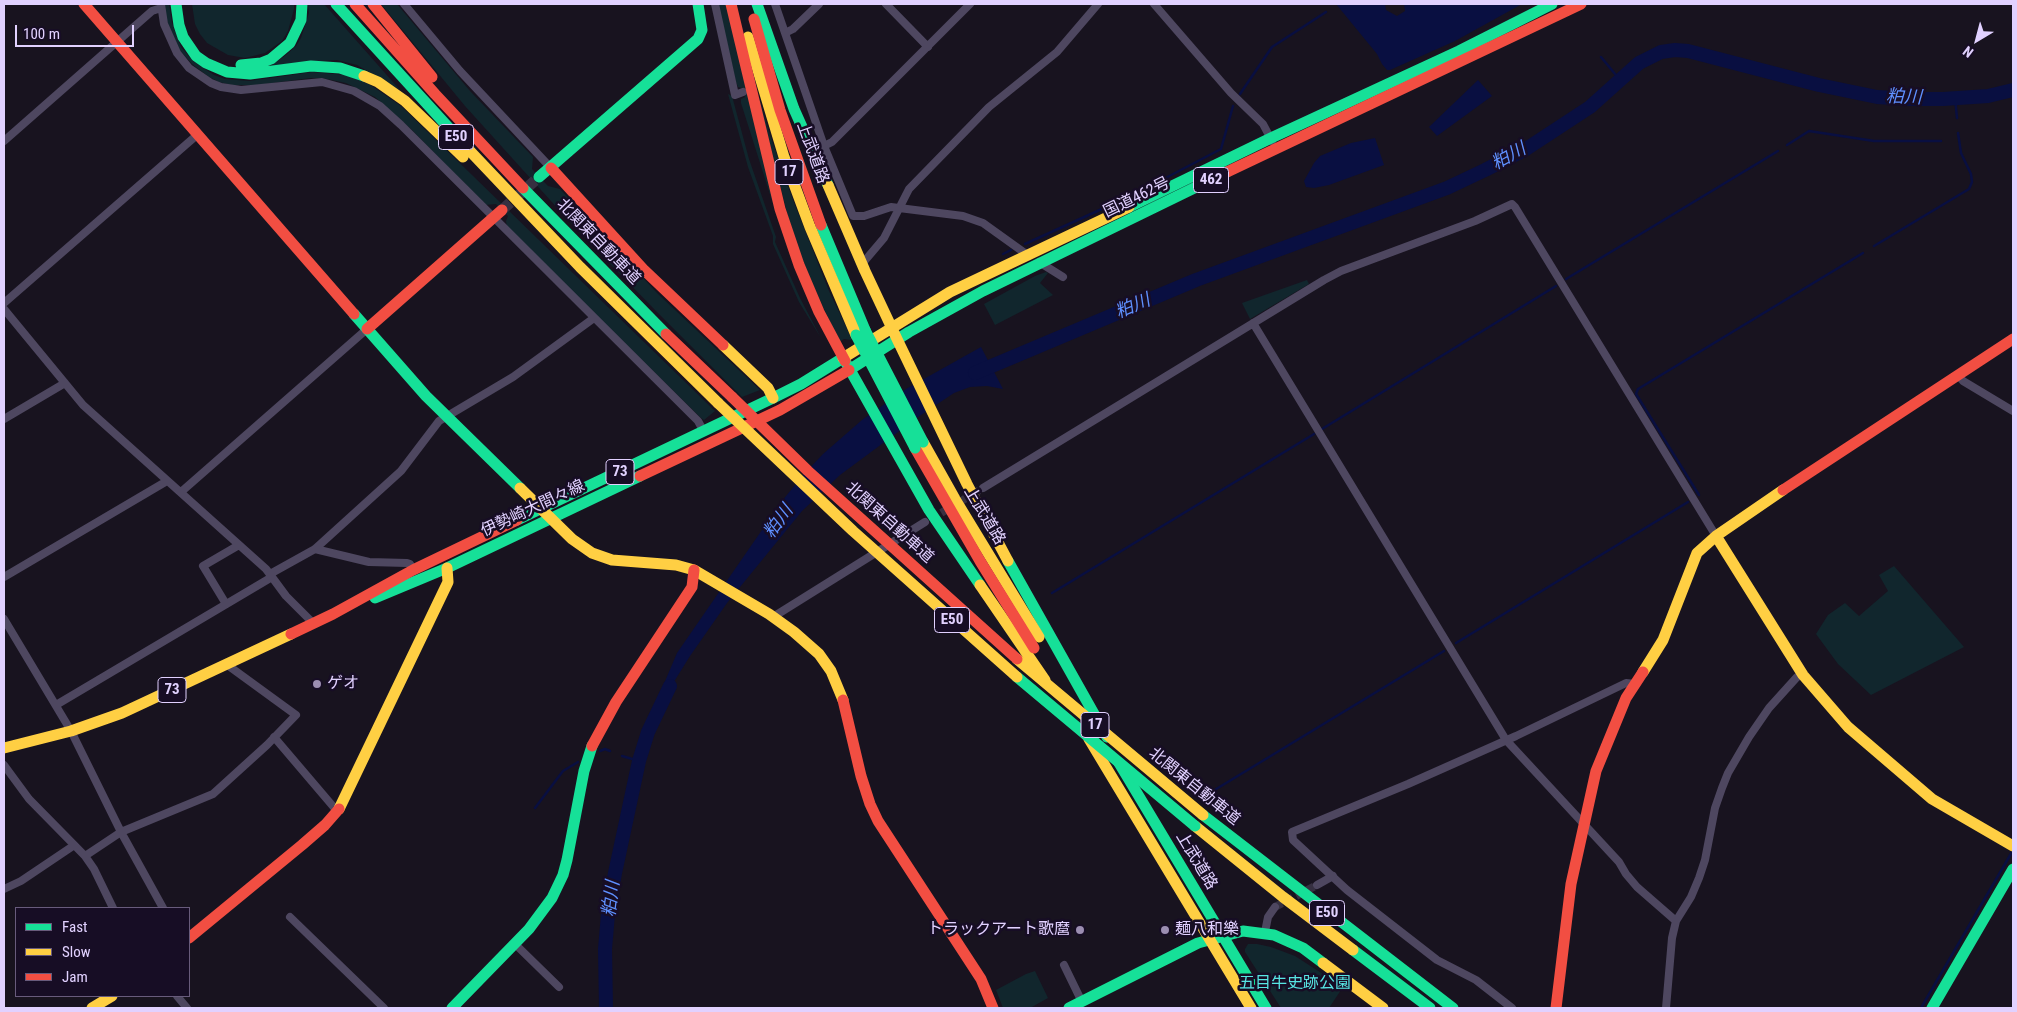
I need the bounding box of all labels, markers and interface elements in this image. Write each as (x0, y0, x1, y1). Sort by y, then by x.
scale bar (18, 15, 136, 47)
north arrow (1952, 15, 2002, 65)
text: 100 m (23, 25, 60, 43)
text: N (1960, 43, 1976, 61)
water label: 粕川 (1886, 87, 1922, 109)
street label: 上武道路 (792, 120, 832, 186)
road number: E50 (438, 124, 474, 150)
water label: 粕川 (1488, 139, 1530, 175)
road number: 17 (775, 160, 803, 184)
road number: 462 (1194, 168, 1228, 192)
street label: 国道462号 (1101, 174, 1173, 222)
street label: 北関東自動車道 (552, 195, 644, 289)
water label: 粕川 (1112, 290, 1154, 324)
road number: 73 (606, 460, 634, 484)
street label: 伊勢崎大間々線 (478, 477, 588, 541)
street label: 北関東自動車道 (841, 478, 937, 568)
street label: 上武道路 (959, 484, 1009, 548)
water label: 粕川 (760, 501, 798, 543)
road number: E50 (934, 608, 970, 632)
place label: ゲオ (327, 674, 359, 694)
road number: 73 (158, 678, 186, 702)
marker: ゲオ (311, 678, 323, 690)
road number: 17 (1081, 712, 1109, 738)
street label: 北関東自動車道 (1144, 744, 1244, 830)
street label: 上武道路 (1171, 829, 1221, 893)
water label: 粕川 (599, 880, 625, 918)
road number: E50 (1310, 900, 1344, 926)
legend (15, 907, 190, 997)
text: Fast (62, 918, 87, 936)
place label: トラックアート歌麿 (927, 920, 1070, 940)
place label: 麺八和樂 (1175, 920, 1239, 940)
marker: トラックアート歌麿 (1074, 924, 1086, 936)
marker: 麺八和樂 (1159, 924, 1171, 936)
text: Slow (62, 943, 91, 961)
text: Jam (62, 968, 88, 986)
park label: 五目牛史跡公園 (1239, 974, 1351, 994)

